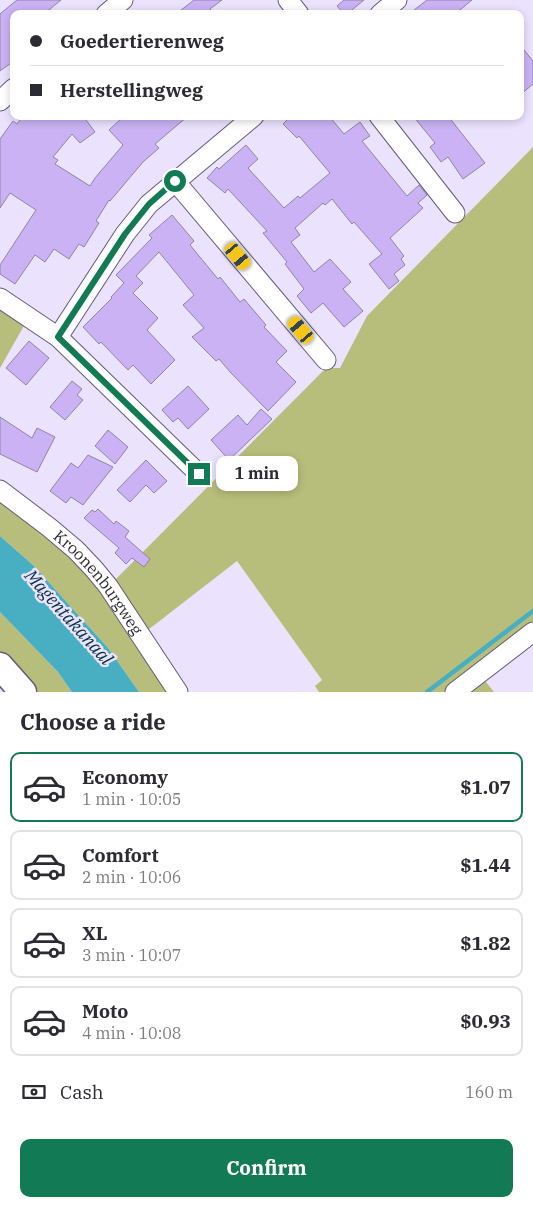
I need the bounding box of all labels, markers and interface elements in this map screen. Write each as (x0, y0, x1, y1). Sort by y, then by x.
text: Goedertierenweg (60, 29, 224, 53)
text: Herstellingweg (60, 78, 203, 102)
route start (164, 170, 186, 192)
car (222, 240, 253, 272)
car (285, 314, 316, 346)
callout: 1 min (216, 456, 299, 492)
route end (188, 463, 210, 485)
text: 1 min (235, 463, 279, 483)
street label: Kroonenburgweg (50, 526, 147, 639)
water label: Magentakanaal (19, 564, 119, 670)
text: Choose a ride (20, 707, 166, 736)
icon: car (22, 765, 67, 810)
text: Economy (82, 765, 168, 789)
text: $1.07 (460, 775, 511, 799)
text: 1 min · 10:05 (82, 789, 181, 809)
icon: car (22, 843, 67, 888)
text: Comfort (82, 843, 159, 867)
text: $1.44 (460, 853, 511, 877)
text: 2 min · 10:06 (82, 867, 181, 887)
icon: car (22, 921, 67, 966)
text: XL (82, 921, 108, 945)
text: $1.82 (460, 931, 511, 955)
text: 3 min · 10:07 (82, 945, 181, 965)
icon: car (22, 999, 67, 1044)
text: Moto (82, 999, 128, 1023)
text: $0.93 (460, 1009, 511, 1033)
text: 4 min · 10:08 (82, 1023, 181, 1043)
icon: cash (20, 1078, 48, 1106)
text: Cash (60, 1080, 104, 1104)
text: 160 m (465, 1082, 513, 1102)
button: Confirm (20, 1139, 513, 1197)

